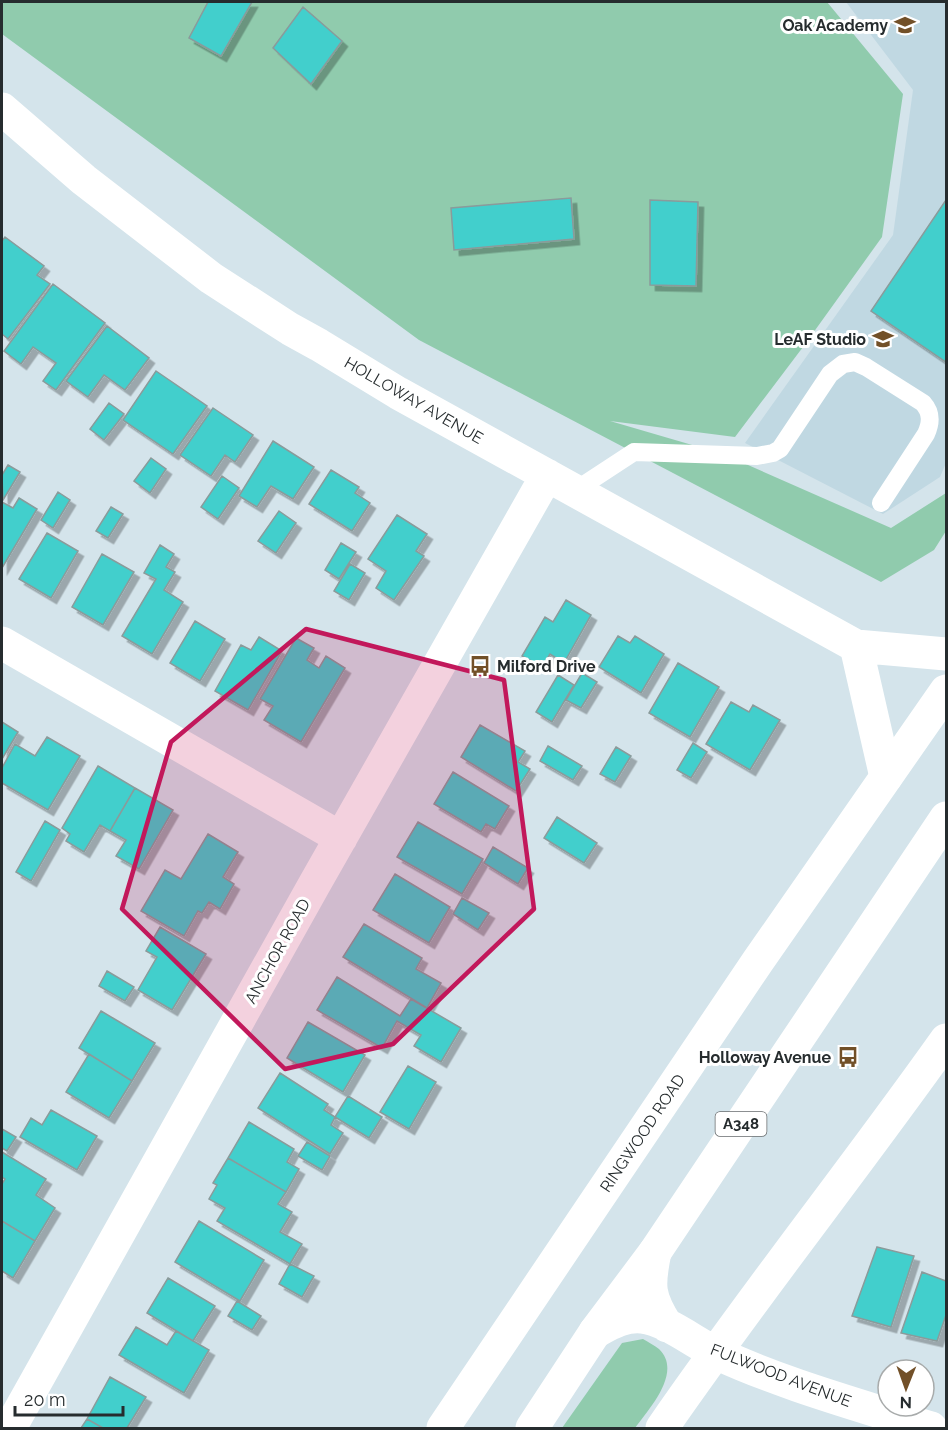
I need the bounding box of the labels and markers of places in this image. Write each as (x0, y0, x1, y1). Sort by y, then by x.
school or university icon: Oak Academy (893, 13, 917, 37)
place label: Oak Academy (782, 16, 888, 35)
school or university icon: LeAF Studio (871, 327, 895, 351)
place label: LeAF Studio (774, 330, 866, 349)
bus stop icon: Milford Drive (468, 654, 492, 678)
place label: Milford Drive (497, 657, 596, 676)
bus stop icon: Holloway Avenue (836, 1045, 860, 1069)
place label: Holloway Avenue (699, 1048, 831, 1067)

